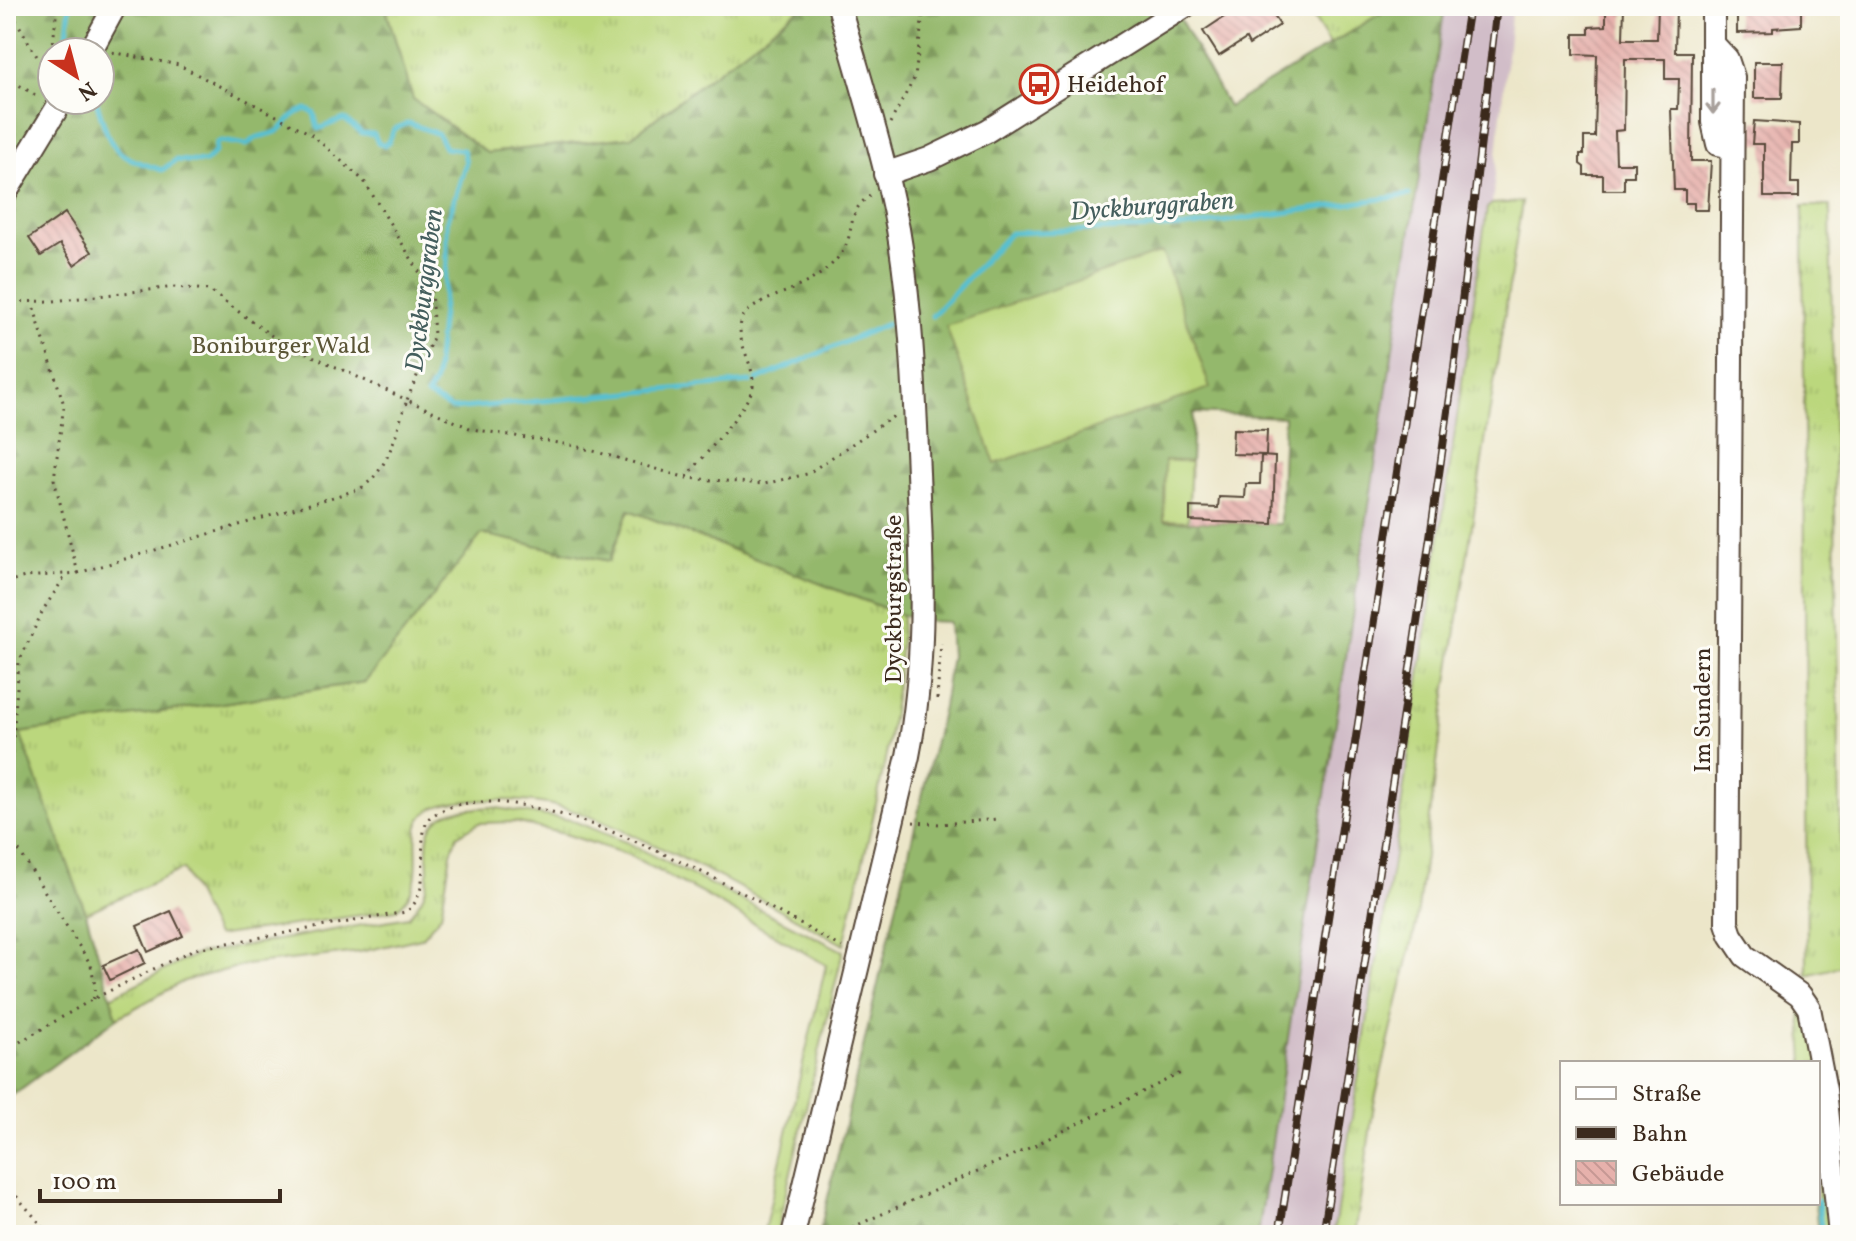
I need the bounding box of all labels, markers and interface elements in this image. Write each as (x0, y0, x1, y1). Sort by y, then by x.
north arrow (36, 36, 116, 116)
bus stop icon: Heidehof (1018, 63, 1060, 105)
place label: Heidehof (1067, 69, 1167, 103)
text: N (71, 73, 102, 107)
one-way arrow (1705, 88, 1721, 115)
water label: Dyckburggraben (1069, 183, 1235, 231)
water label: Dyckburggraben (397, 206, 453, 374)
park label: Boniburger Wald (192, 330, 370, 364)
street label: Dyckburgstraße (878, 515, 912, 683)
street label: Im Sundern (1687, 648, 1721, 772)
legend (1560, 1061, 1820, 1205)
text: Straße (1632, 1078, 1701, 1112)
text: Bahn (1632, 1118, 1688, 1152)
scale bar (40, 1153, 280, 1203)
text: Gebäude (1632, 1158, 1724, 1192)
text: 100 m (52, 1166, 117, 1200)

